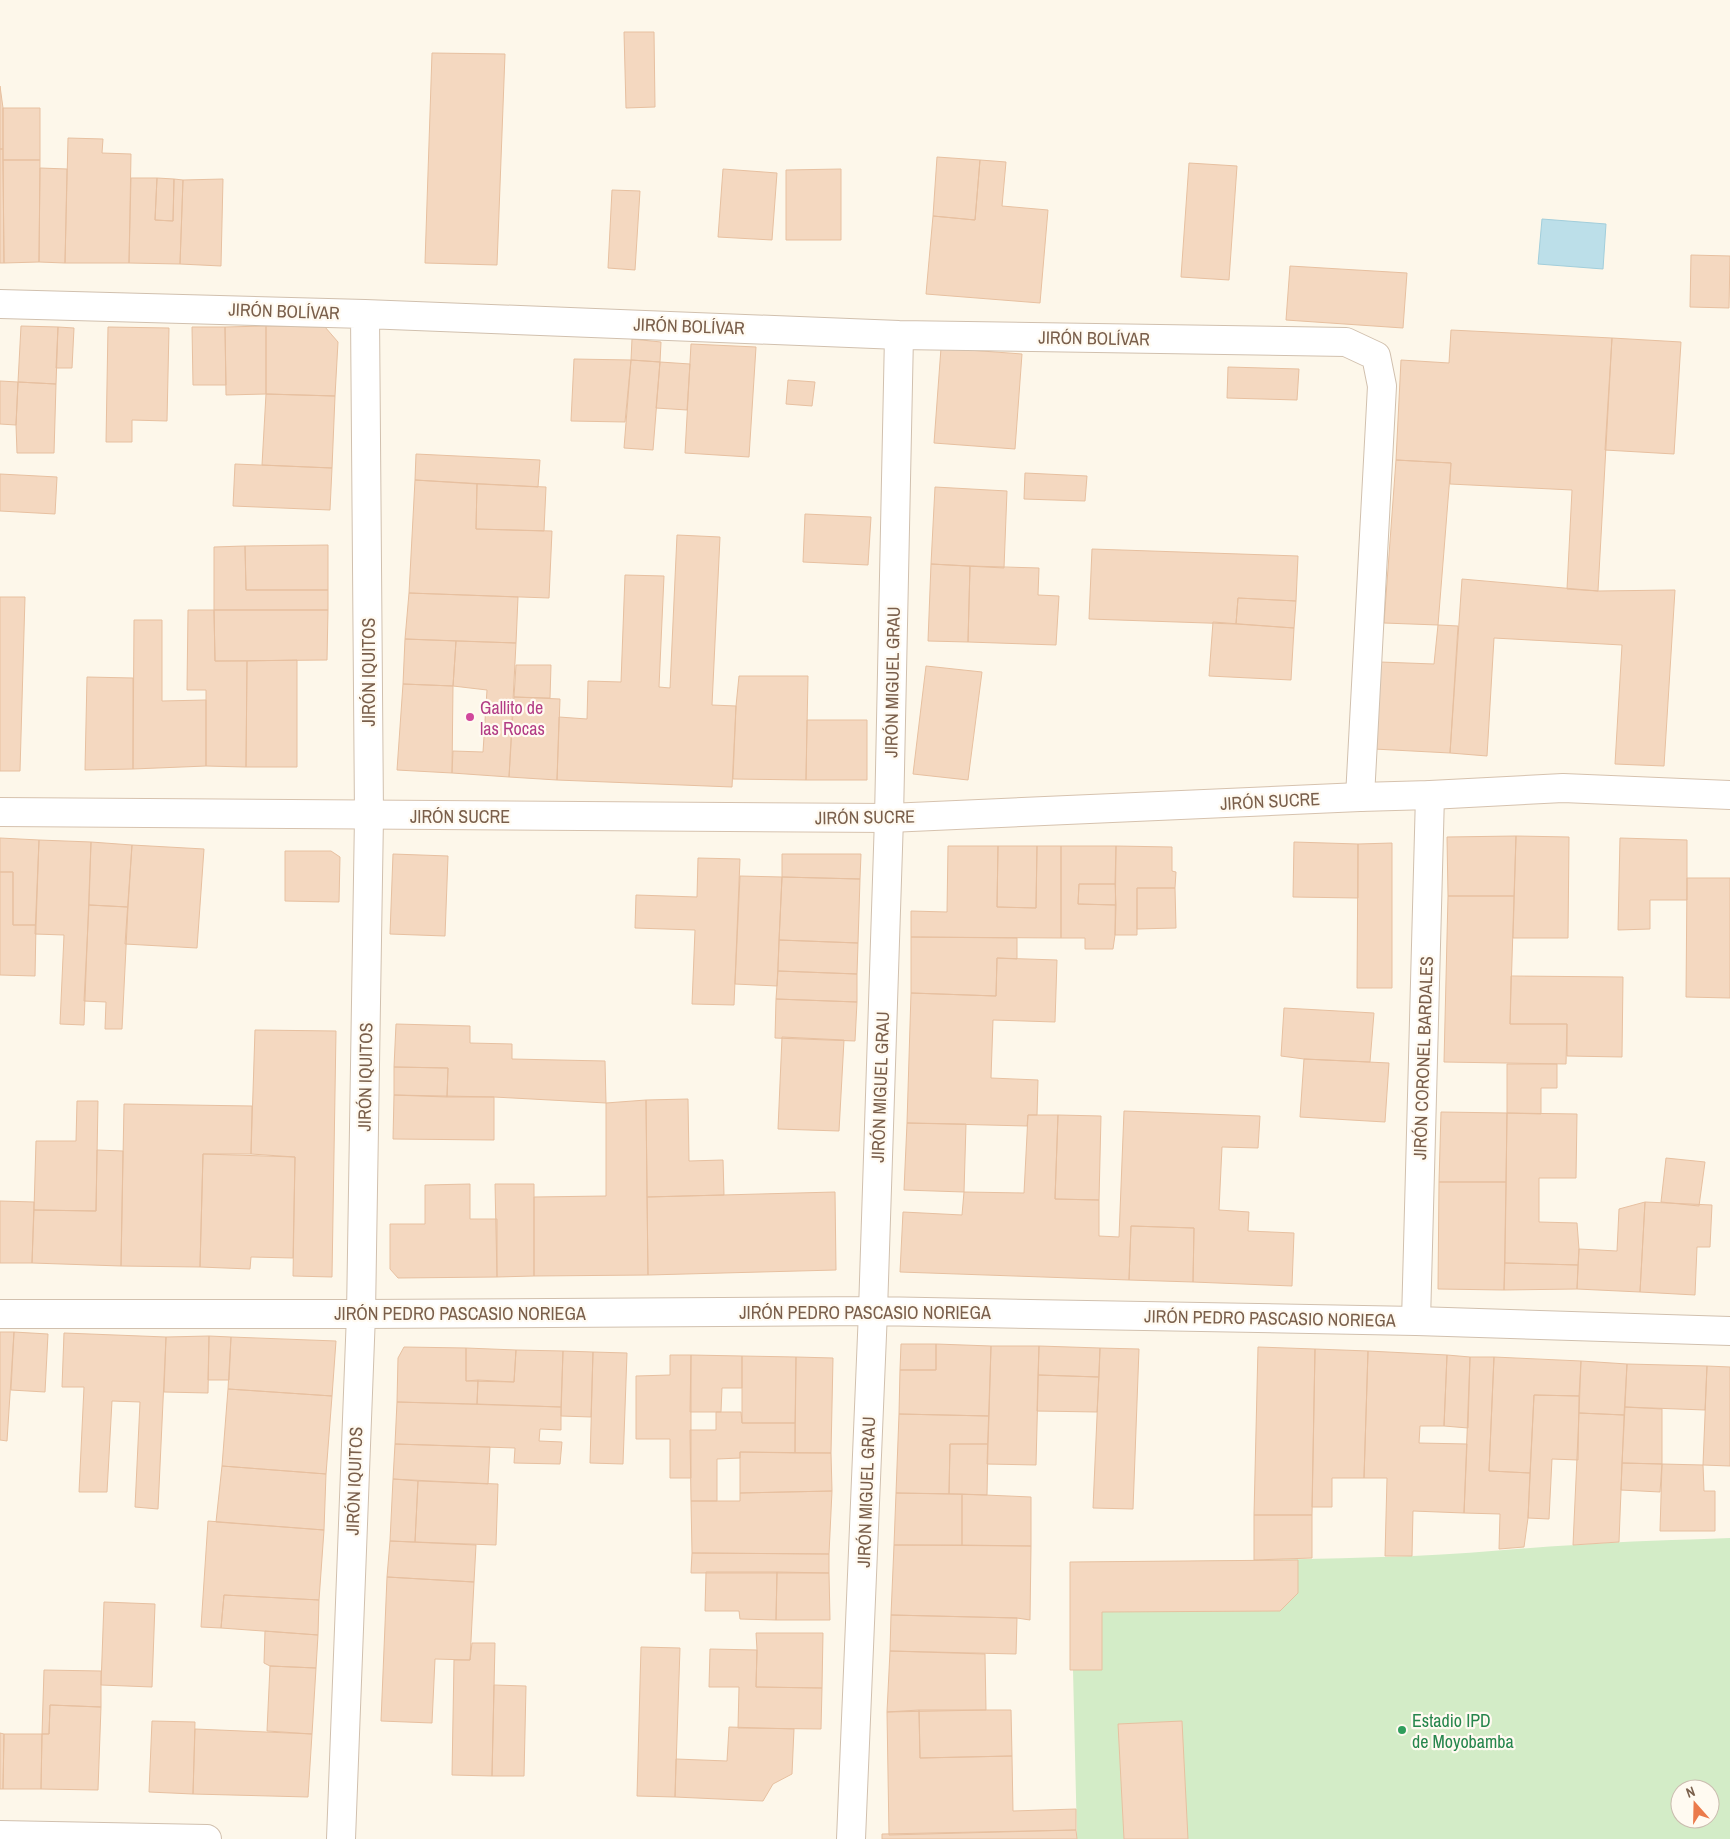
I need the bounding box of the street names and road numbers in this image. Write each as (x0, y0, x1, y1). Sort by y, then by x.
street label: JIRÓN BOLÍVAR (228, 297, 340, 325)
street label: JIRÓN BOLÍVAR (633, 312, 745, 340)
street label: JIRÓN BOLÍVAR (1038, 325, 1150, 351)
street label: JIRÓN MIGUEL GRAU (878, 606, 906, 758)
street label: JIRÓN IQUITOS (356, 617, 381, 726)
street label: JIRÓN SUCRE (1219, 786, 1321, 816)
street label: JIRÓN SUCRE (410, 804, 510, 829)
street label: JIRÓN SUCRE (815, 804, 915, 830)
street label: JIRÓN CORONEL BARDALES (1407, 956, 1439, 1160)
street label: JIRÓN MIGUEL GRAU (865, 1011, 895, 1163)
street label: JIRÓN IQUITOS (352, 1022, 378, 1132)
street label: JIRÓN PEDRO PASCASIO NORIEGA (739, 1300, 991, 1325)
street label: JIRÓN PEDRO PASCASIO NORIEGA (334, 1301, 586, 1326)
street label: JIRÓN PEDRO PASCASIO NORIEGA (1144, 1303, 1396, 1333)
street label: JIRÓN MIGUEL GRAU (851, 1416, 881, 1568)
street label: JIRÓN IQUITOS (340, 1426, 368, 1536)

